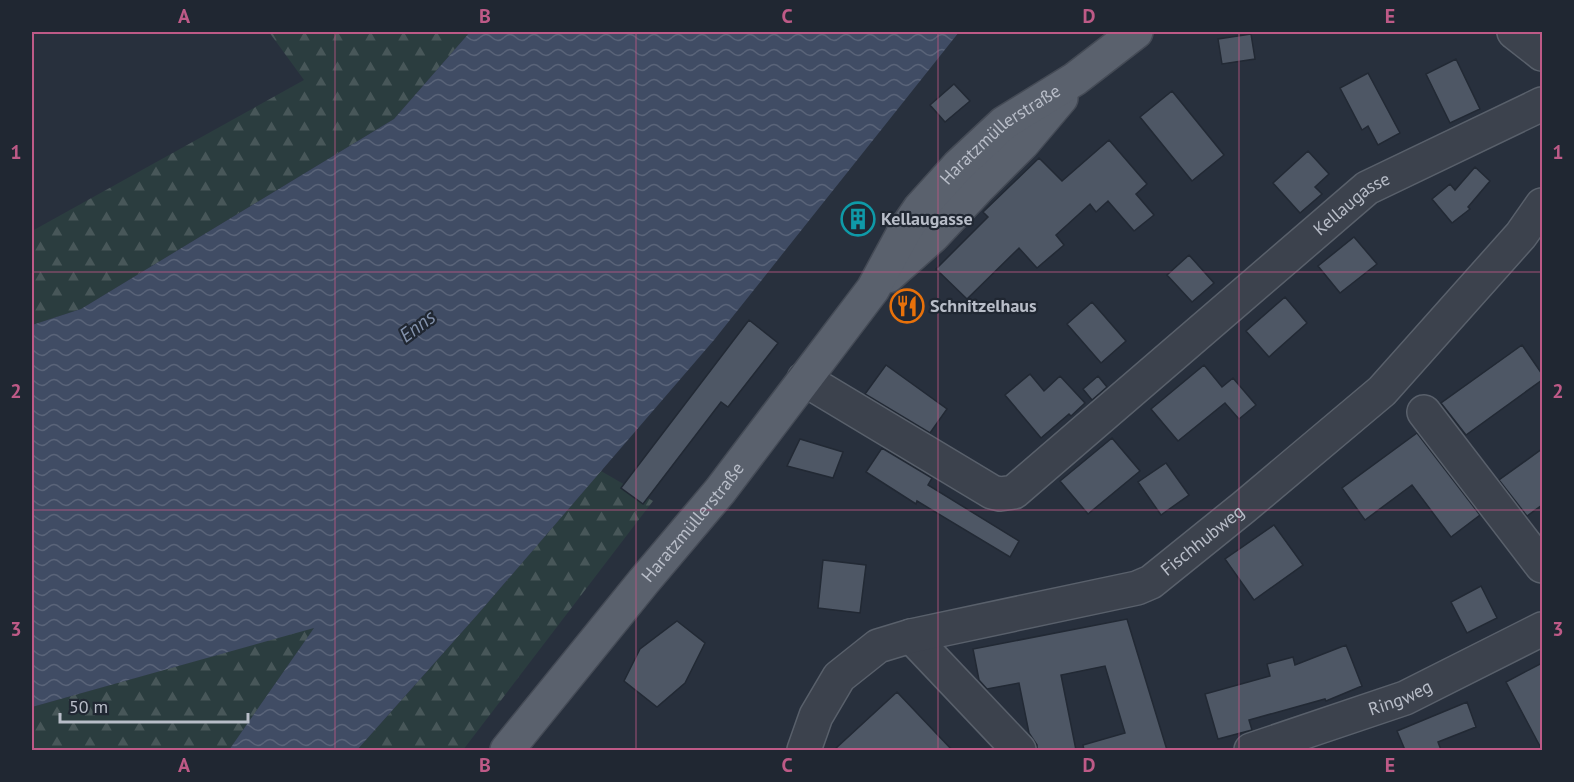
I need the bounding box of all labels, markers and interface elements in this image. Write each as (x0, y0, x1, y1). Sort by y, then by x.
text: A (178, 3, 191, 29)
text: B (479, 3, 491, 29)
text: C (781, 3, 793, 29)
text: D (1083, 3, 1096, 29)
text: E (1385, 3, 1395, 29)
street label: Haratzmüllerstraße (935, 79, 1065, 189)
text: 1 (10, 139, 22, 165)
text: 1 (1552, 139, 1564, 165)
street label: Kellaugasse (1308, 167, 1393, 240)
building icon: Kellaugasse (840, 201, 876, 237)
place label: Kellaugasse (881, 207, 973, 230)
restaurant icon: Schnitzelhaus (889, 288, 925, 324)
place label: Schnitzelhaus (930, 294, 1037, 317)
water label: Enns (394, 304, 440, 348)
text: 2 (10, 378, 22, 404)
text: 2 (1552, 378, 1564, 404)
street label: Haratzmüllerstraße (636, 457, 749, 587)
street label: Fischhubweg (1156, 500, 1248, 581)
text: 3 (10, 616, 22, 642)
text: 3 (1552, 616, 1564, 642)
street label: Ringweg (1365, 674, 1436, 721)
scale bar (60, 686, 248, 724)
text: 50 m (69, 695, 108, 718)
text: A (178, 752, 191, 778)
text: B (479, 752, 491, 778)
text: C (781, 752, 793, 778)
text: D (1083, 752, 1096, 778)
text: E (1385, 752, 1395, 778)

